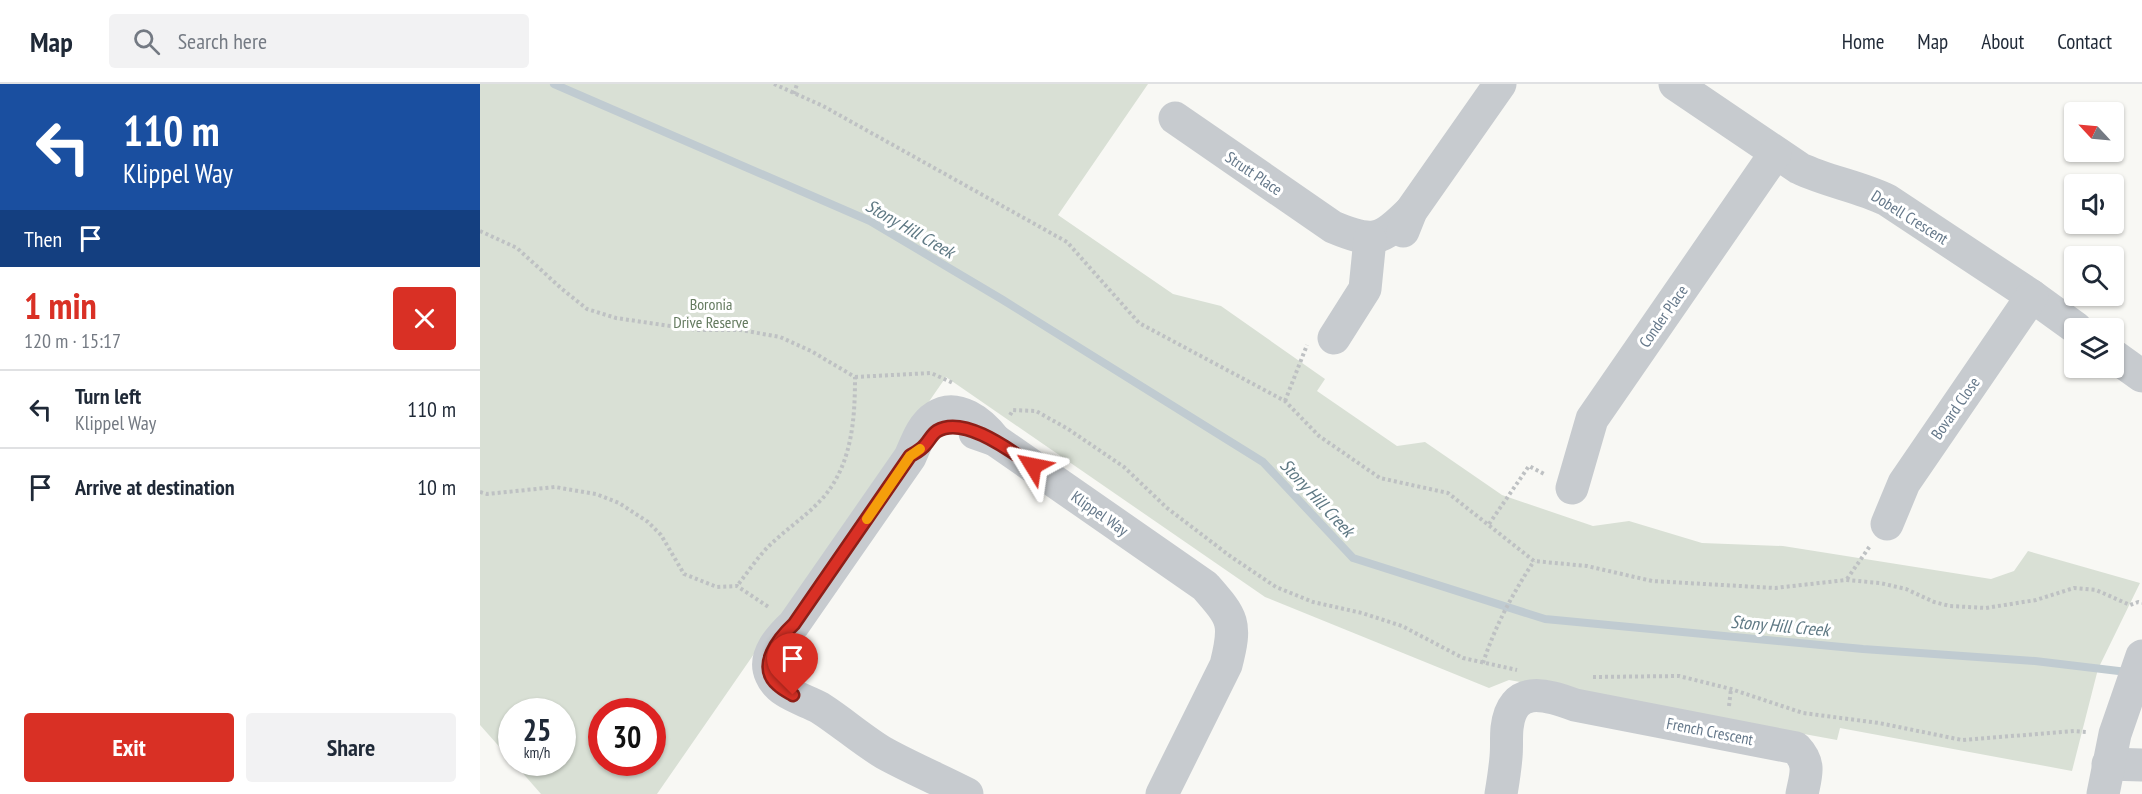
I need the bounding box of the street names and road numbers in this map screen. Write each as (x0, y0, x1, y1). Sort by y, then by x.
street label: Strutt Place (1222, 147, 1286, 199)
street label: Dobell Crescent (1868, 186, 1953, 249)
street label: Conder Place (1634, 281, 1692, 351)
street label: Bovard Close (1926, 373, 1984, 443)
street label: Klippel Way (1068, 486, 1132, 540)
street label: French Crescent (1665, 713, 1756, 749)

